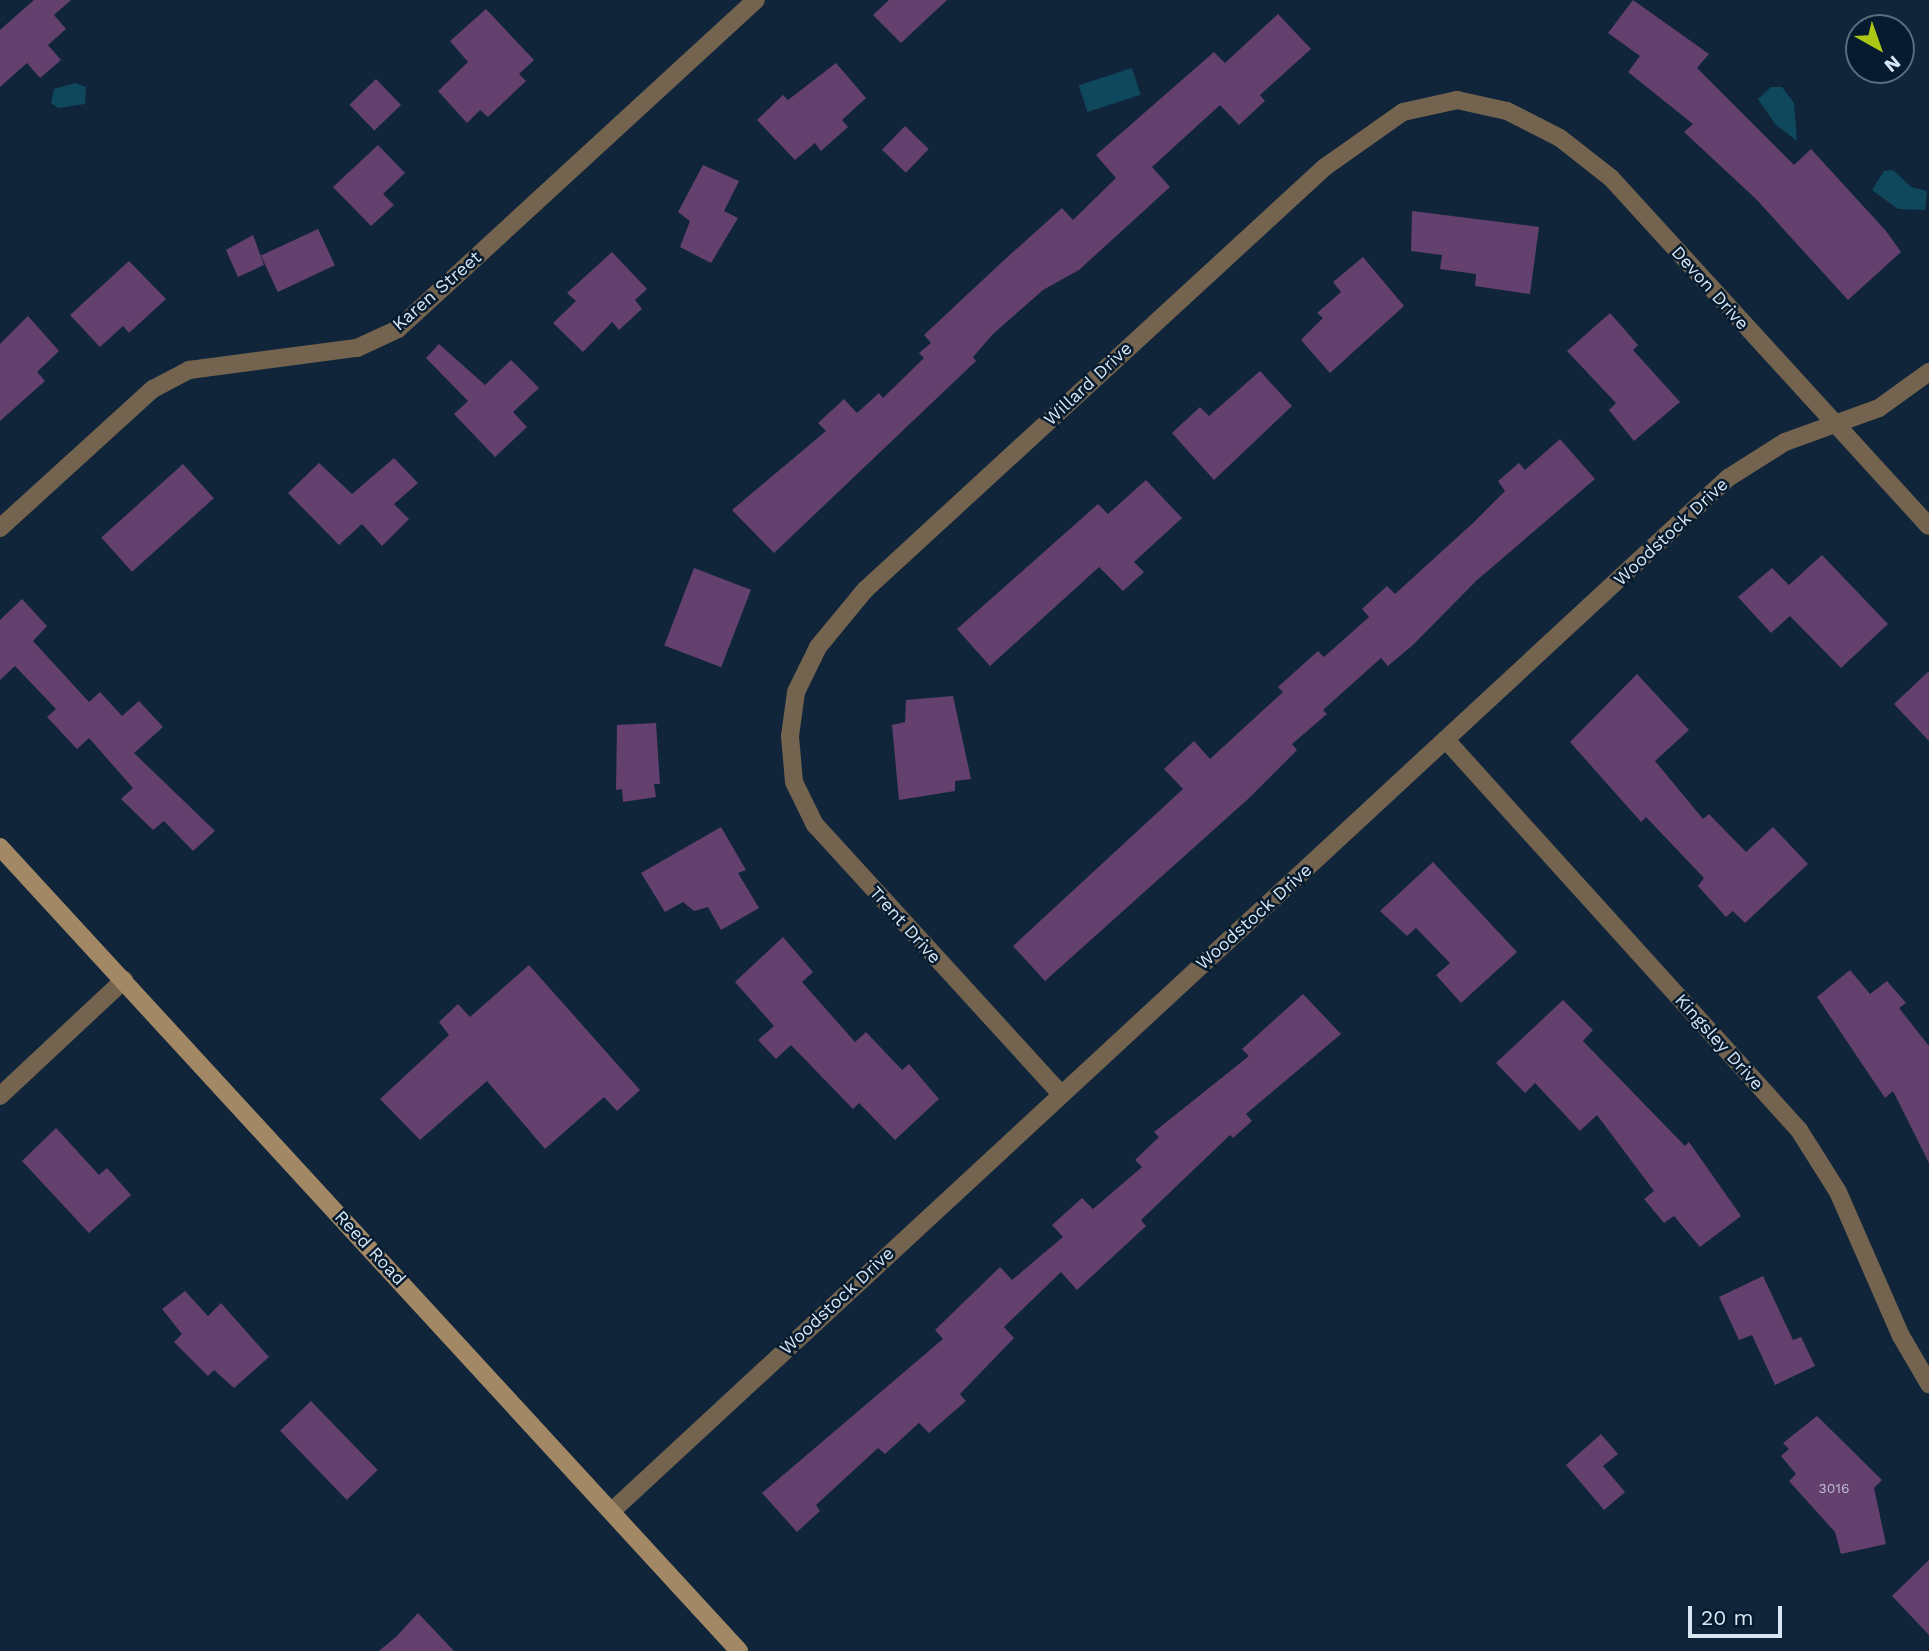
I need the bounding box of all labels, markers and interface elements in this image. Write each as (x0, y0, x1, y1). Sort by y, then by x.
north arrow (1845, 14, 1915, 84)
text: N (1880, 51, 1905, 77)
street label: Devon Drive (1667, 242, 1753, 334)
street label: Karen Street (388, 247, 486, 335)
street label: Willard Drive (1039, 338, 1137, 430)
street label: Woodstock Drive (1609, 473, 1733, 591)
street label: Woodstock Drive (1192, 859, 1316, 975)
street label: Trent Drive (865, 882, 945, 968)
street label: Kingsley Drive (1670, 989, 1768, 1095)
street label: Reed Road (330, 1206, 410, 1290)
street label: Woodstock Drive (775, 1242, 899, 1360)
house number: 3016 (1819, 1480, 1849, 1496)
scale bar (1691, 1592, 1786, 1636)
text: 20 m (1701, 1605, 1753, 1630)

